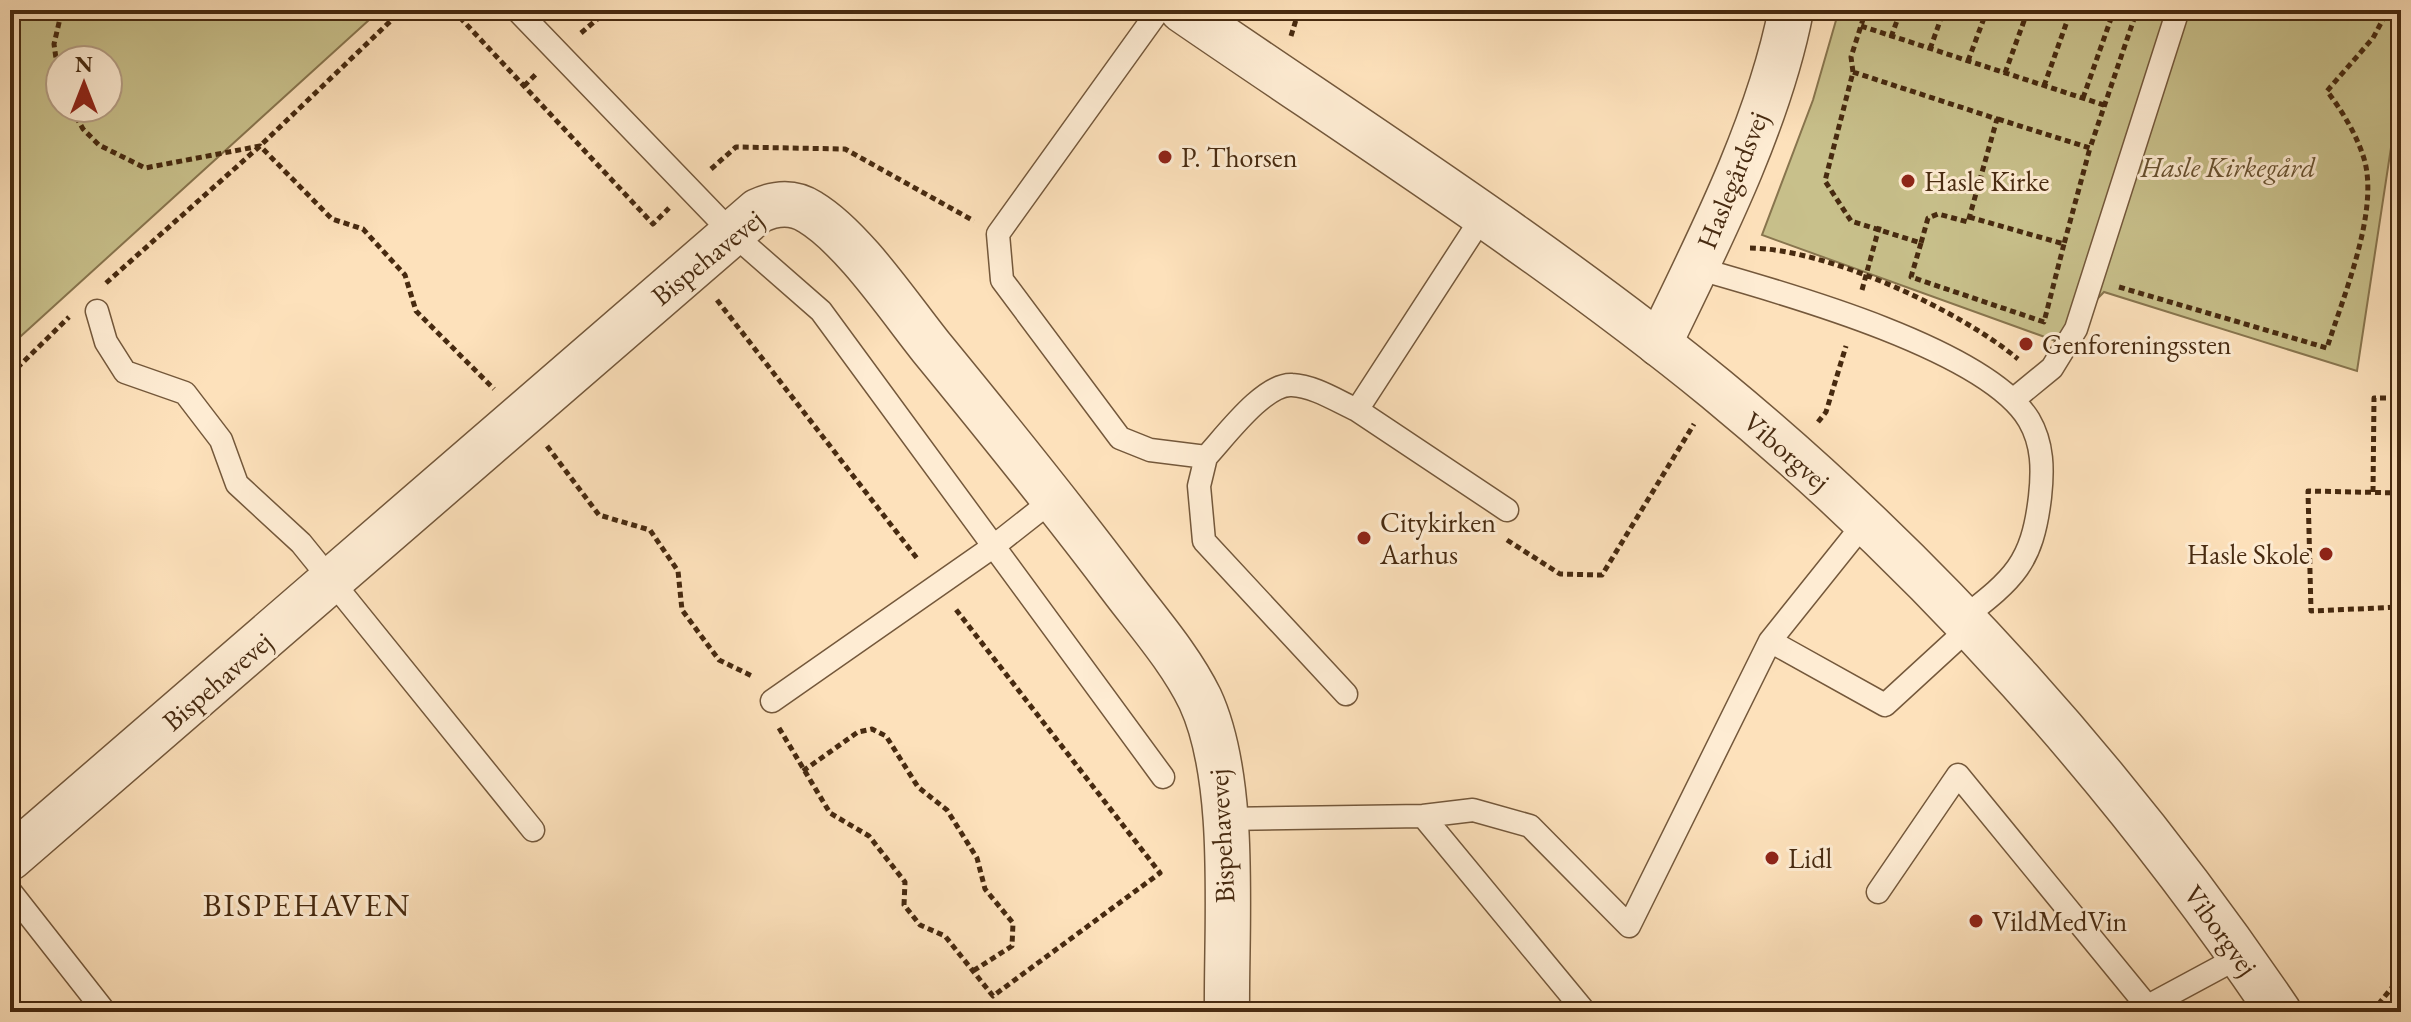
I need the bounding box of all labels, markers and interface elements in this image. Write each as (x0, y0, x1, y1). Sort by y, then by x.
north arrow (44, 44, 124, 124)
text: N (75, 50, 93, 79)
street label: Haslegårdsvej (1688, 106, 1776, 254)
place label: P. Thorsen (1181, 139, 1298, 175)
marker: P. Thorsen (1156, 148, 1174, 166)
park label: Hasle Kirkegård (2140, 149, 2316, 185)
place label: Hasle Kirke (1924, 163, 2050, 199)
marker: Hasle Kirke (1899, 172, 1917, 190)
street label: Bispehavevej (644, 201, 770, 313)
place label: Genforeningssten (2042, 326, 2232, 362)
marker: Genforeningssten (2017, 335, 2035, 353)
street label: Viborgvej (1736, 403, 1838, 499)
place label: Citykirken Aarhus (1379, 504, 1496, 572)
marker: Citykirken Aarhus (1355, 529, 1373, 547)
place label: Hasle Skole (2187, 536, 2310, 572)
marker: Hasle Skole (2317, 545, 2335, 563)
street label: Bispehavevej (155, 623, 279, 739)
street label: Bispehavevej (1200, 768, 1242, 904)
place label: Lidl (1788, 840, 1832, 876)
marker: Lidl (1763, 849, 1781, 867)
street label: Viborgvej (2176, 877, 2266, 983)
district label: BISPEHAVEN (203, 884, 411, 926)
place label: VildMedVin (1992, 903, 2128, 939)
marker: VildMedVin (1967, 912, 1985, 930)

